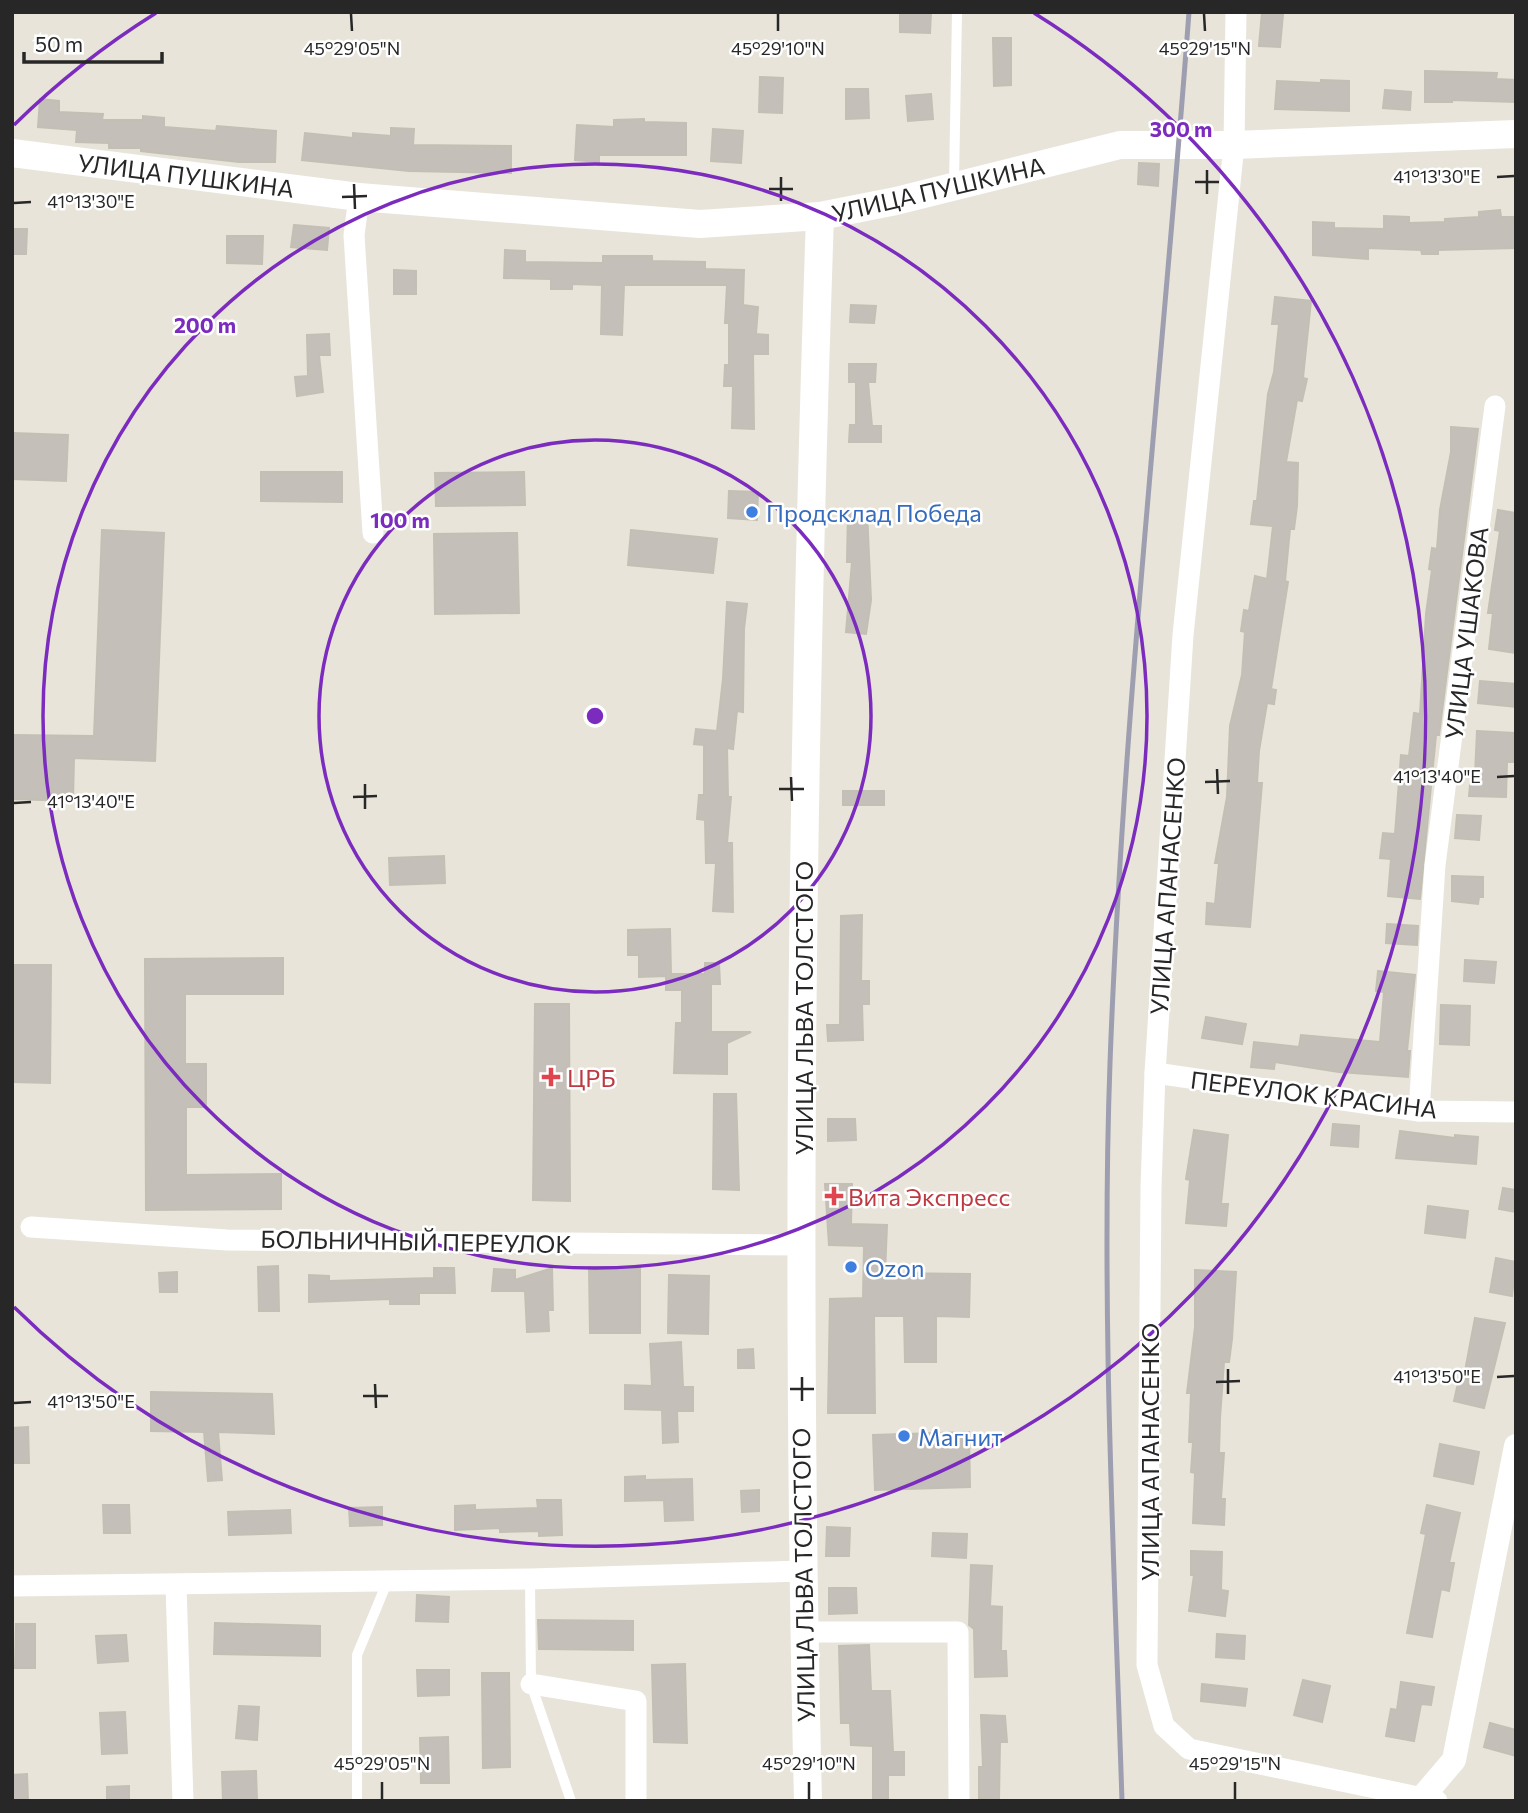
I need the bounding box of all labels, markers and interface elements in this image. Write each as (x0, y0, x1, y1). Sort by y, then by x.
scale bar (24, 21, 163, 65)
text: 50 m (35, 31, 83, 56)
text: 45°29'05"N (304, 37, 400, 59)
text: 45°29'10"N (731, 37, 825, 59)
text: 45°29'15"N (1159, 37, 1251, 59)
text: 300 m (1150, 116, 1212, 141)
street label: УЛИЦА ПУШКИНА (76, 147, 296, 203)
street label: УЛИЦА ПУШКИНА (829, 150, 1047, 228)
text: 41°13'30"E (1393, 165, 1481, 187)
text: 41°13'30"E (47, 190, 135, 212)
text: 200 m (174, 312, 236, 337)
place label: Продсклад Победа (766, 498, 982, 527)
marker: Продсклад Победа (744, 504, 760, 520)
text: 100 m (370, 507, 430, 532)
street label: УЛИЦА УШАКОВА (1439, 525, 1493, 741)
centre of rings (583, 704, 607, 728)
street label: УЛИЦА АПАНАСЕНКО (1144, 756, 1190, 1016)
text: 41°13'40"E (1393, 765, 1481, 787)
text: 41°13'40"E (47, 790, 135, 812)
street label: УЛИЦА ЛЬВА ТОЛСТОГО (789, 861, 818, 1155)
place label: ЦРБ (567, 1063, 615, 1092)
street label: ПЕРЕУЛОК КРАСИНА (1189, 1064, 1439, 1124)
marker: ЦРБ (541, 1067, 561, 1087)
place label: Вита Экспресс (848, 1182, 1010, 1211)
marker: Вита Экспресс (826, 1188, 842, 1204)
street label: БОЛЬНИЧНЫЙ ПЕРЕУЛОК (260, 1224, 572, 1258)
place label: Ozon (865, 1253, 925, 1282)
marker: Ozon (843, 1259, 859, 1275)
street label: УЛИЦА АПАНАСЕНКО (1135, 1323, 1164, 1581)
text: 41°13'50"E (1393, 1365, 1481, 1387)
text: 41°13'50"E (47, 1390, 135, 1412)
place label: Магнит (918, 1422, 1002, 1451)
street label: УЛИЦА ЛЬВА ТОЛСТОГО (786, 1428, 820, 1722)
marker: Магнит (896, 1428, 912, 1444)
text: 45°29'05"N (334, 1752, 430, 1774)
text: 45°29'10"N (762, 1752, 856, 1774)
text: 45°29'15"N (1189, 1752, 1281, 1774)

